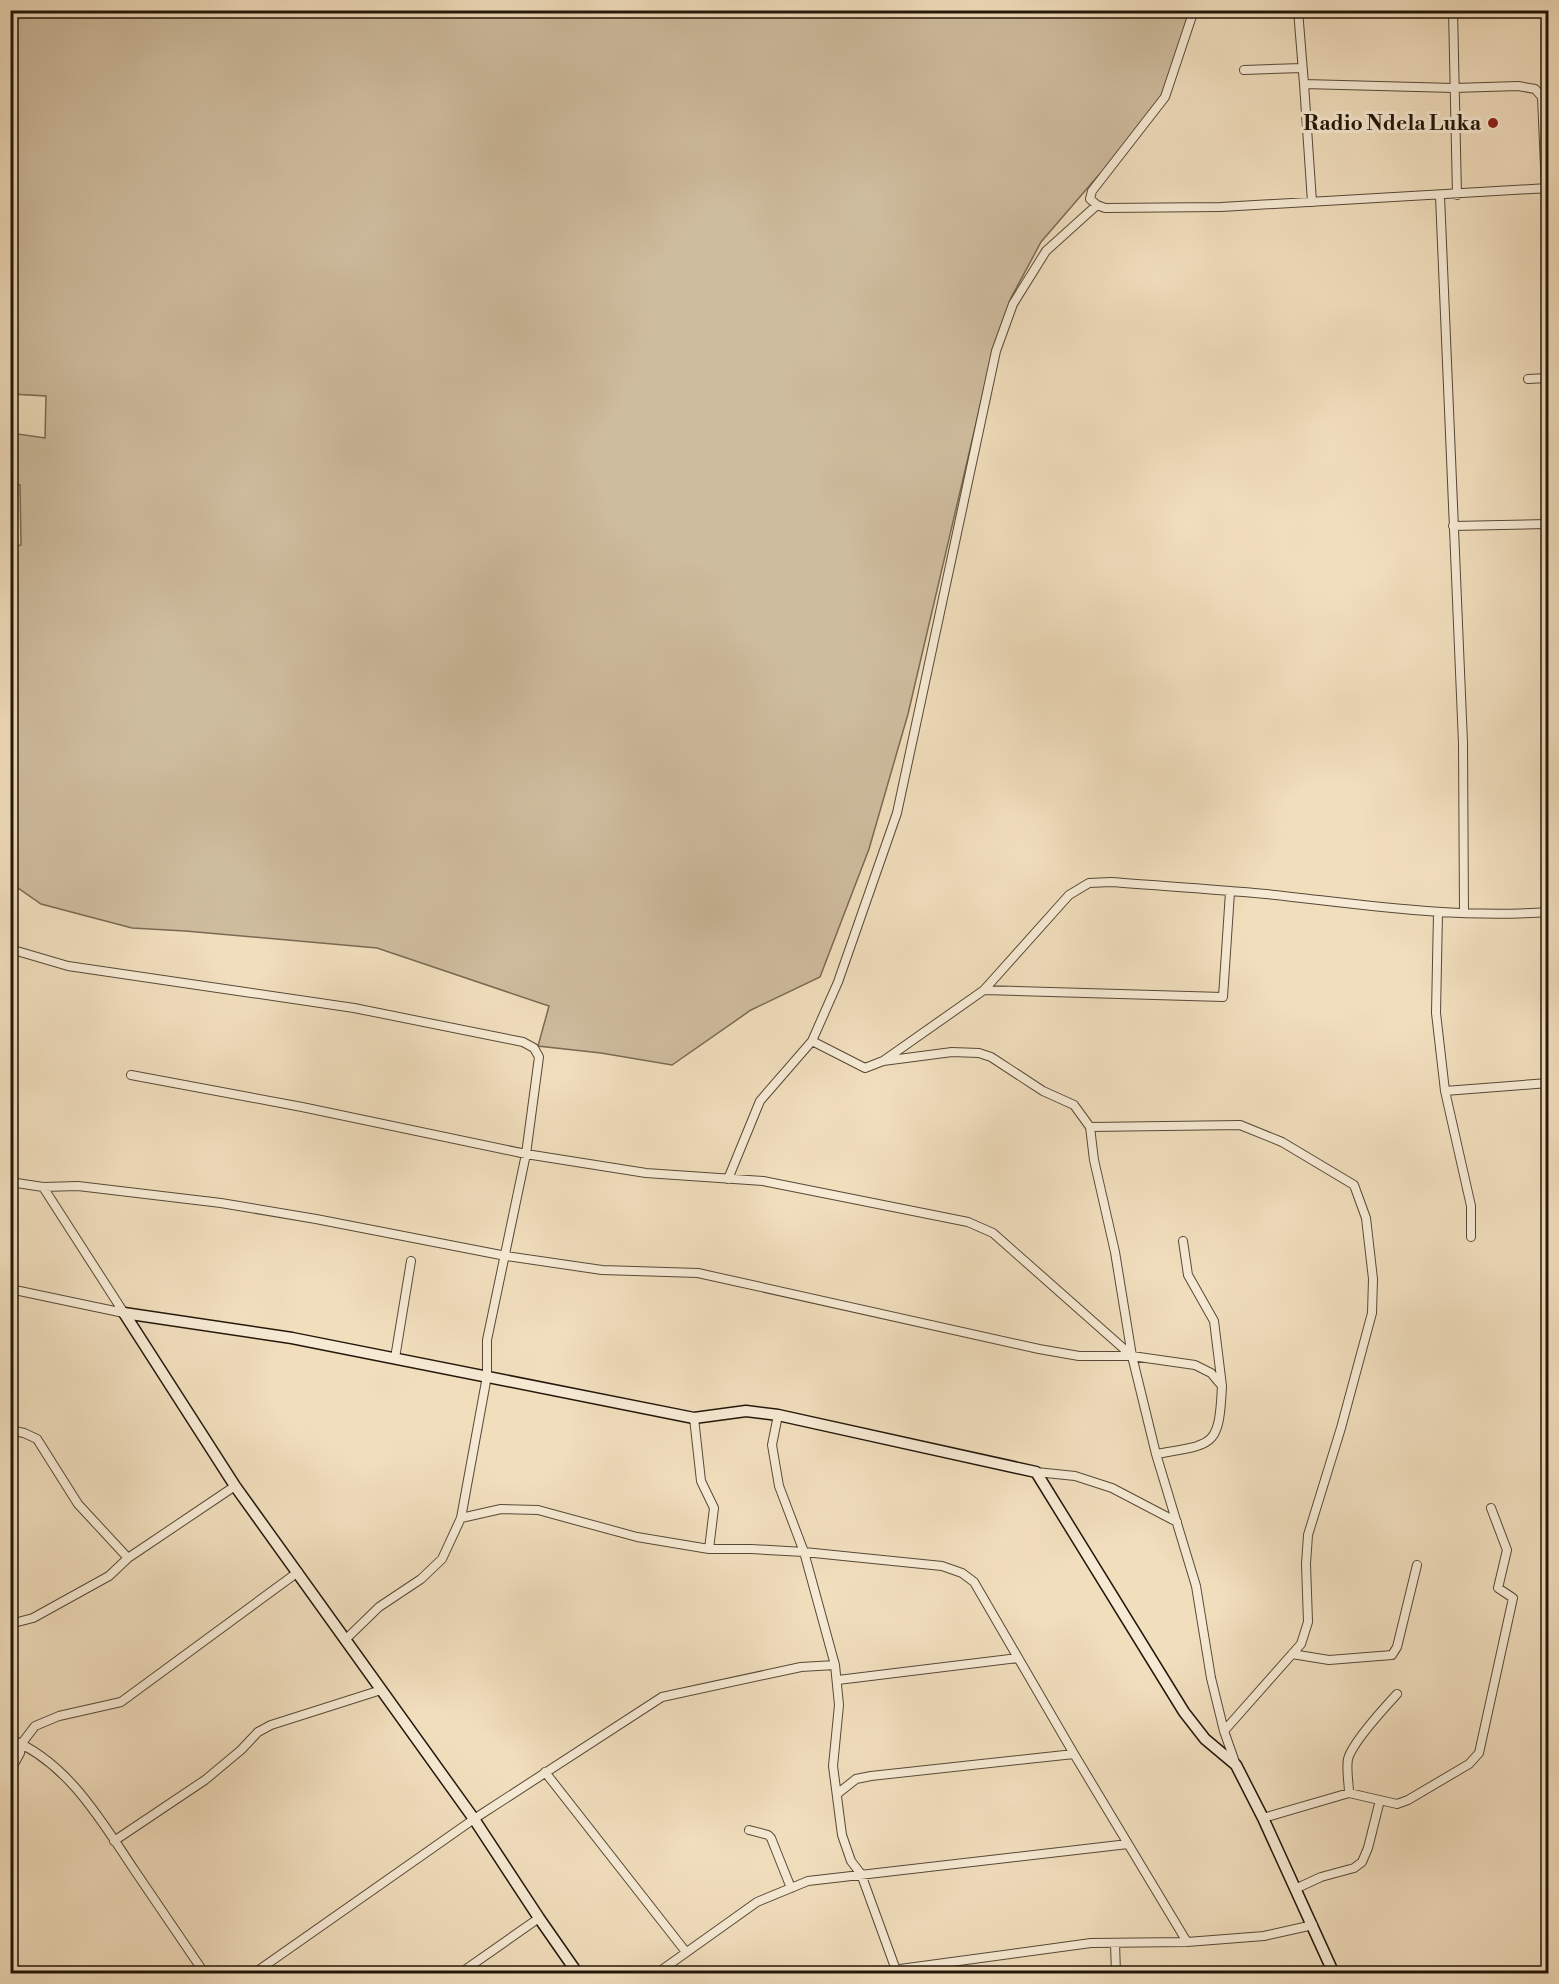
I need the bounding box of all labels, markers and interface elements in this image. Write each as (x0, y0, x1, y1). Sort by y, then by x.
place label: Radio Ndela Luka (1303, 111, 1482, 137)
marker: Radio Ndela Luka (1486, 116, 1500, 130)

